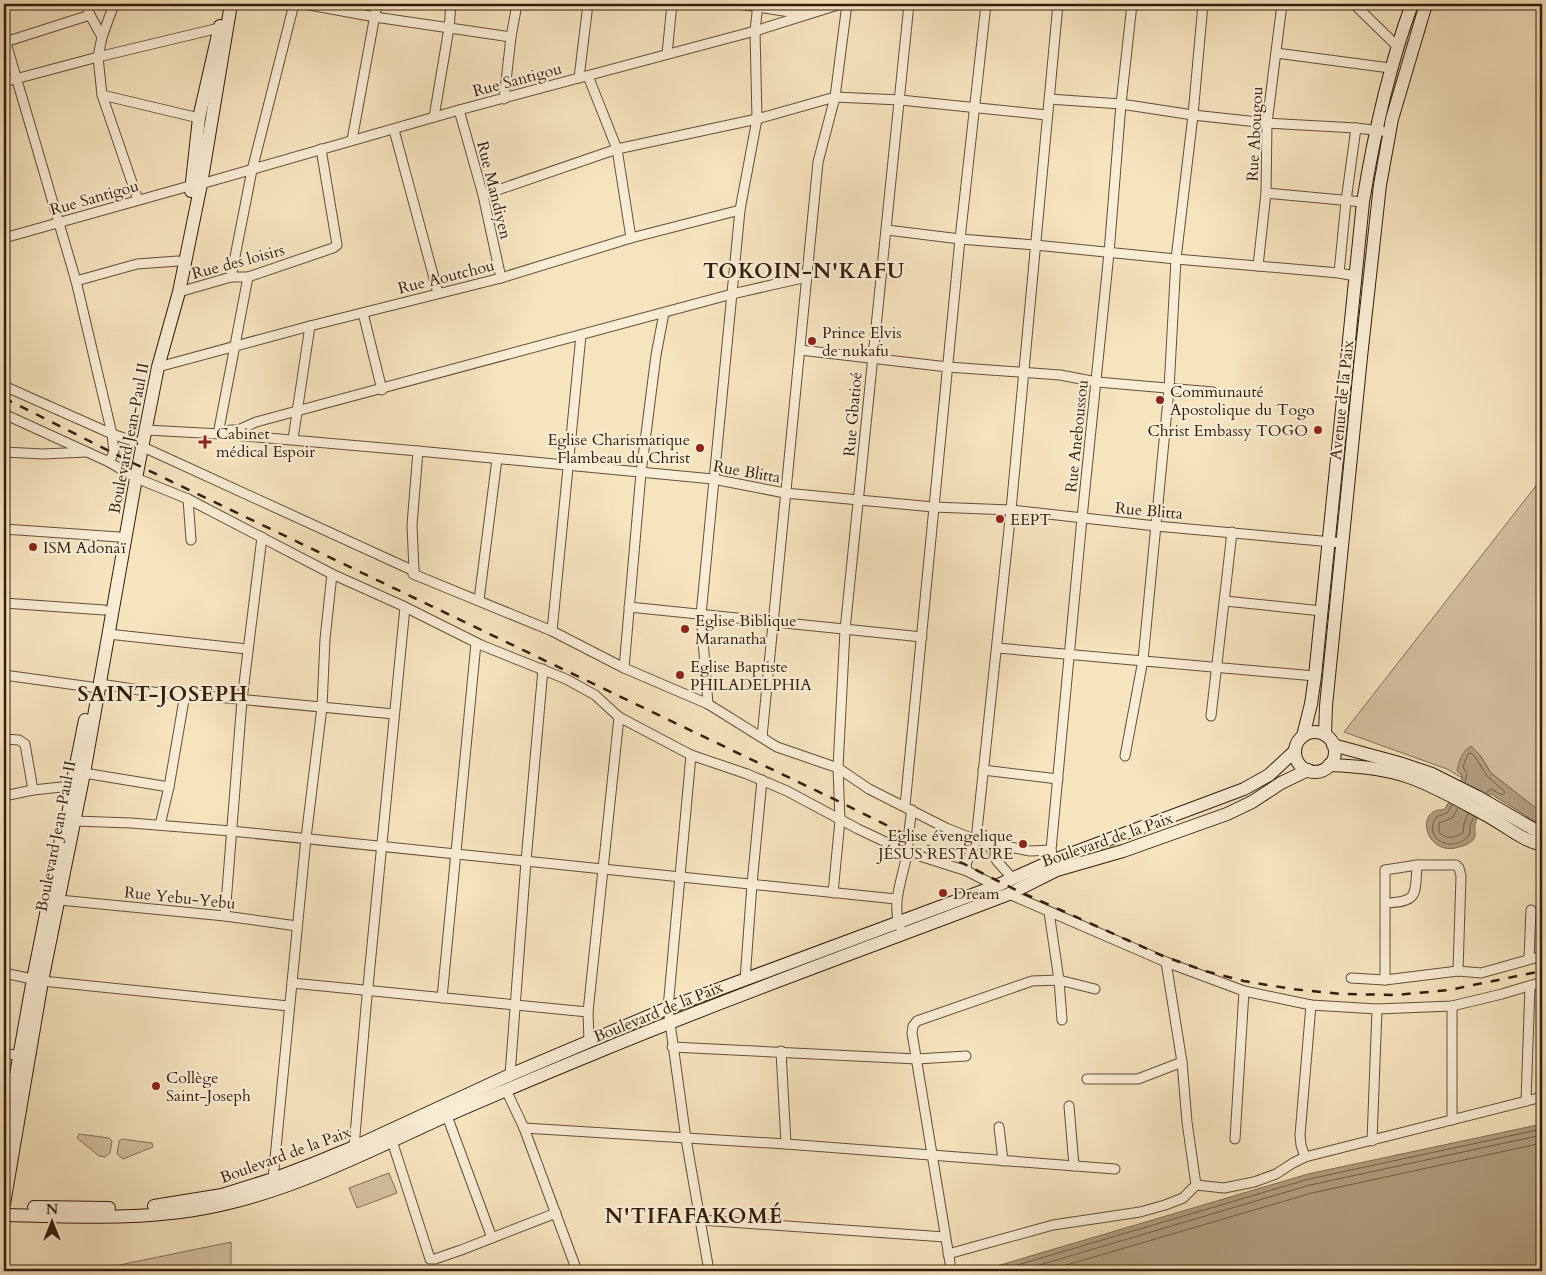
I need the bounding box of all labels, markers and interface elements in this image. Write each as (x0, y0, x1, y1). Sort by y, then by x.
street label: Rue Santigou (470, 57, 564, 102)
street label: Rue Abougou (1242, 86, 1268, 182)
street label: Rue Mandiyen (471, 139, 517, 242)
street label: Rue Santigou (47, 175, 141, 221)
street label: Rue des loisirs (189, 239, 287, 285)
street label: Rue Aoutchou (396, 254, 497, 300)
district label: TOKOIN-N'KAFU (703, 257, 905, 286)
place label: Prince Elvis de nukafu (822, 322, 902, 362)
marker: Prince Elvis de nukafu (806, 335, 818, 347)
street label: Avenue de la Paix (1325, 339, 1359, 461)
street label: Boulevard Jean-Paul II (104, 361, 154, 516)
street label: Rue Gbatioé (838, 371, 868, 457)
street label: Rue Aneboussou (1060, 378, 1094, 494)
place label: Communauté Apostolique du Togo (1170, 381, 1315, 421)
marker: Communauté Apostolique du Togo (1154, 394, 1166, 406)
place label: Christ Embassy TOGO (1148, 420, 1308, 442)
place label: Cabinet médical Espoir (216, 423, 315, 463)
marker: Christ Embassy TOGO (1312, 424, 1324, 436)
place label: Eglise Charismatique Flambeau du Christ (547, 429, 690, 469)
marker: Cabinet médical Espoir (198, 435, 212, 449)
marker: Eglise Charismatique Flambeau du Christ (694, 442, 706, 454)
street label: Rue Blitta (711, 455, 782, 489)
street label: Rue Blitta (1114, 497, 1184, 525)
place label: EEPT (1010, 509, 1051, 531)
marker: EEPT (994, 513, 1006, 525)
place label: ISM Adonaï (43, 537, 126, 559)
marker: ISM Adonaï (27, 541, 39, 553)
place label: Eglise Biblique Maranatha (695, 610, 796, 650)
marker: Eglise Biblique Maranatha (679, 623, 691, 635)
place label: Eglise Baptiste PHILADELPHIA (690, 656, 812, 696)
marker: Eglise Baptiste PHILADELPHIA (674, 669, 686, 681)
district label: SAINT-JOSEPH (77, 680, 249, 709)
street label: Boulevard Jean-Paul II (31, 759, 81, 914)
street label: Boulevard de la Paix (1039, 807, 1176, 873)
place label: Eglise évengelique JÉSUS RESTAURE (876, 825, 1013, 865)
marker: Eglise évengelique JÉSUS RESTAURE (1017, 838, 1029, 850)
street label: Rue Yebu-Yebu (123, 881, 237, 915)
place label: Dream (953, 883, 1000, 905)
marker: Dream (937, 887, 949, 899)
street label: Boulevard de la Paix (591, 976, 726, 1048)
place label: Collège Saint-Joseph (166, 1067, 251, 1107)
marker: Collège Saint-Joseph (150, 1080, 162, 1092)
street label: Boulevard de la Paix (217, 1121, 354, 1189)
north arrow (28, 1198, 78, 1248)
text: N (46, 1200, 58, 1219)
district label: N'TIFAFAKOMÉ (605, 1202, 783, 1231)

